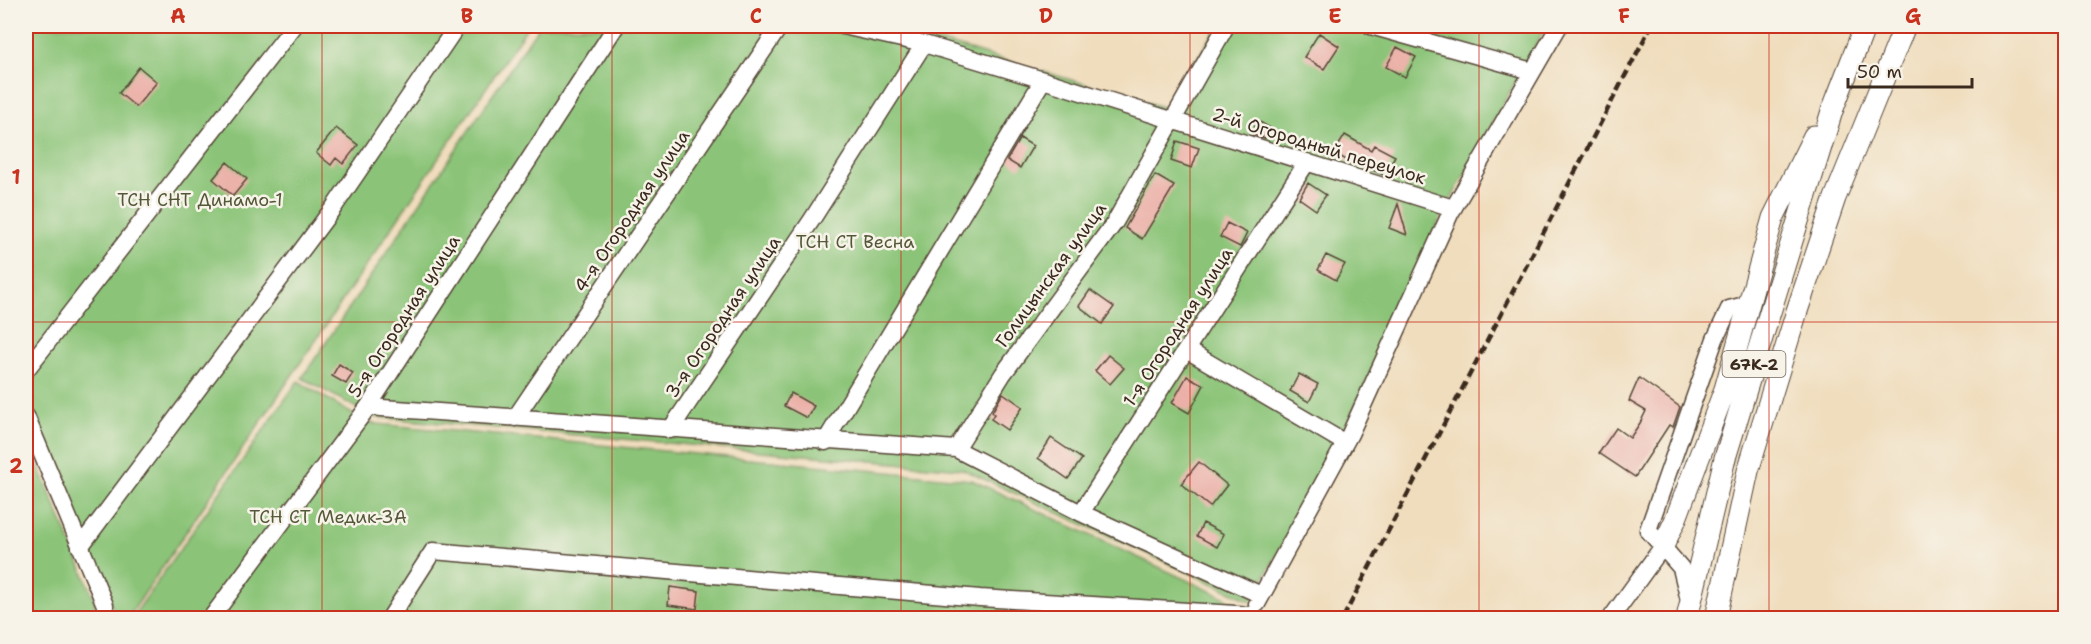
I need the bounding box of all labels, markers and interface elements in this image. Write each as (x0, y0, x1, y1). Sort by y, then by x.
text: A (170, 3, 186, 29)
text: B (461, 3, 473, 29)
text: C (750, 3, 762, 29)
text: D (1039, 3, 1053, 29)
text: E (1328, 3, 1342, 29)
text: F (1618, 3, 1630, 29)
text: G (1905, 3, 1921, 29)
scale bar (1848, 51, 1972, 89)
text: 50 m (1857, 60, 1902, 84)
street label: 2-й Огородный переулок (1209, 102, 1429, 190)
street label: 4-я Огородная улица (569, 125, 695, 297)
text: 1 (11, 164, 21, 190)
park label: ТСН СНТ Динамо-1 (117, 188, 283, 212)
street label: Голицынская улица (990, 198, 1112, 352)
street label: 5-я Огородная улица (342, 230, 466, 402)
park label: ТСН СТ Весна (796, 230, 914, 254)
street label: 3-я Огородная улица (660, 231, 786, 403)
street label: 1-я Огородная улица (1118, 243, 1238, 411)
road number: 67К-2 (1722, 351, 1786, 377)
text: 2 (9, 453, 23, 479)
park label: ТСН СТ Медик-3А (249, 505, 407, 529)

